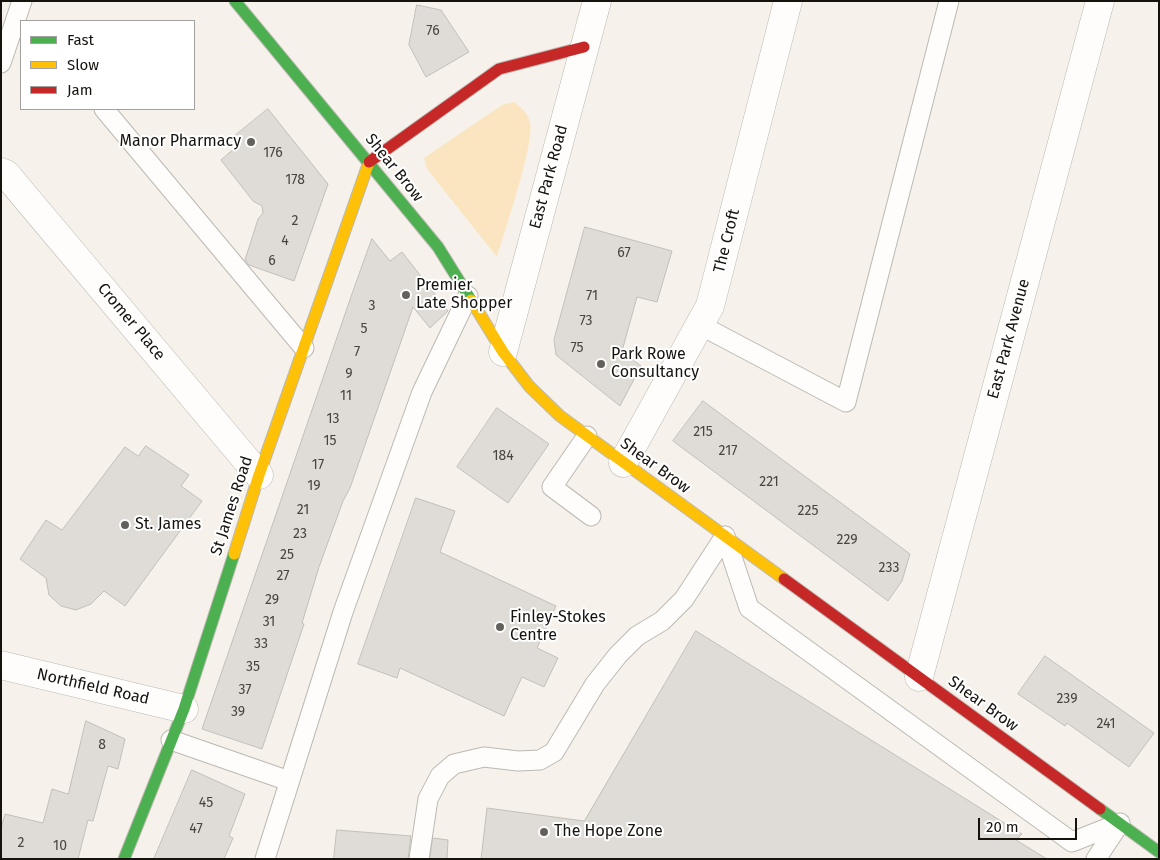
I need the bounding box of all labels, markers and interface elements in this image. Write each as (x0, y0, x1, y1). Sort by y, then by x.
legend (20, 20, 195, 110)
house number: 76 (426, 23, 440, 39)
text: Fast (67, 31, 94, 49)
text: Slow (67, 56, 99, 74)
text: Jam (67, 81, 93, 99)
street label: East Park Road (526, 123, 572, 231)
street label: Shear Brow (361, 130, 427, 206)
place label: Manor Pharmacy (120, 132, 241, 152)
marker: Manor Pharmacy (245, 136, 257, 148)
house number: 176 (263, 145, 283, 161)
house number: 178 (285, 172, 305, 188)
street label: The Croft (710, 207, 744, 275)
house number: 2 (292, 213, 298, 229)
house number: 4 (281, 233, 289, 249)
house number: 67 (617, 245, 631, 261)
house number: 6 (268, 253, 276, 269)
place label: Premier Late Shopper (416, 276, 512, 314)
street label: East Park Avenue (984, 277, 1034, 401)
street label: Cromer Place (93, 279, 169, 365)
house number: 71 (586, 288, 598, 304)
marker: Premier Late Shopper (400, 289, 412, 301)
house number: 3 (369, 298, 375, 314)
house number: 73 (579, 313, 593, 329)
house number: 5 (360, 321, 368, 337)
house number: 75 (570, 340, 584, 356)
house number: 7 (354, 344, 360, 360)
place label: Park Rowe Consultancy (611, 345, 699, 383)
marker: Park Rowe Consultancy (595, 358, 607, 370)
house number: 9 (345, 366, 353, 382)
house number: 11 (340, 388, 352, 404)
house number: 13 (326, 411, 340, 427)
house number: 215 (693, 424, 713, 440)
house number: 15 (323, 433, 337, 449)
street label: Shear Brow (616, 434, 694, 498)
house number: 217 (719, 443, 737, 459)
house number: 184 (492, 448, 514, 464)
street label: St James Road (207, 454, 257, 558)
house number: 17 (312, 457, 324, 473)
house number: 221 (759, 474, 779, 490)
house number: 19 (307, 478, 321, 494)
house number: 21 (297, 502, 309, 518)
house number: 225 (798, 503, 818, 519)
place label: St. James (135, 515, 201, 535)
marker: St. James (119, 519, 131, 531)
house number: 23 (293, 526, 307, 542)
house number: 229 (836, 532, 858, 548)
house number: 25 (280, 547, 294, 563)
house number: 233 (879, 560, 899, 576)
house number: 27 (276, 568, 290, 584)
house number: 29 (265, 592, 279, 608)
place label: Finley-Stokes Centre (510, 608, 606, 646)
house number: 31 (263, 614, 275, 630)
marker: Finley-Stokes Centre (494, 621, 506, 633)
house number: 33 (254, 636, 268, 652)
house number: 35 (246, 659, 260, 675)
street label: Northfield Road (35, 665, 151, 709)
street label: Shear Brow (944, 672, 1022, 736)
house number: 37 (238, 682, 252, 698)
house number: 239 (1056, 691, 1078, 707)
house number: 39 (231, 704, 245, 720)
house number: 241 (1096, 716, 1116, 732)
house number: 8 (98, 737, 106, 753)
house number: 45 (199, 795, 213, 811)
scale bar (980, 808, 1079, 840)
text: 20 m (986, 818, 1019, 836)
house number: 47 (189, 821, 203, 837)
place label: The Hope Zone (554, 822, 663, 842)
marker: The Hope Zone (538, 826, 550, 838)
house number: 2 (18, 835, 24, 851)
house number: 10 (53, 838, 67, 854)

